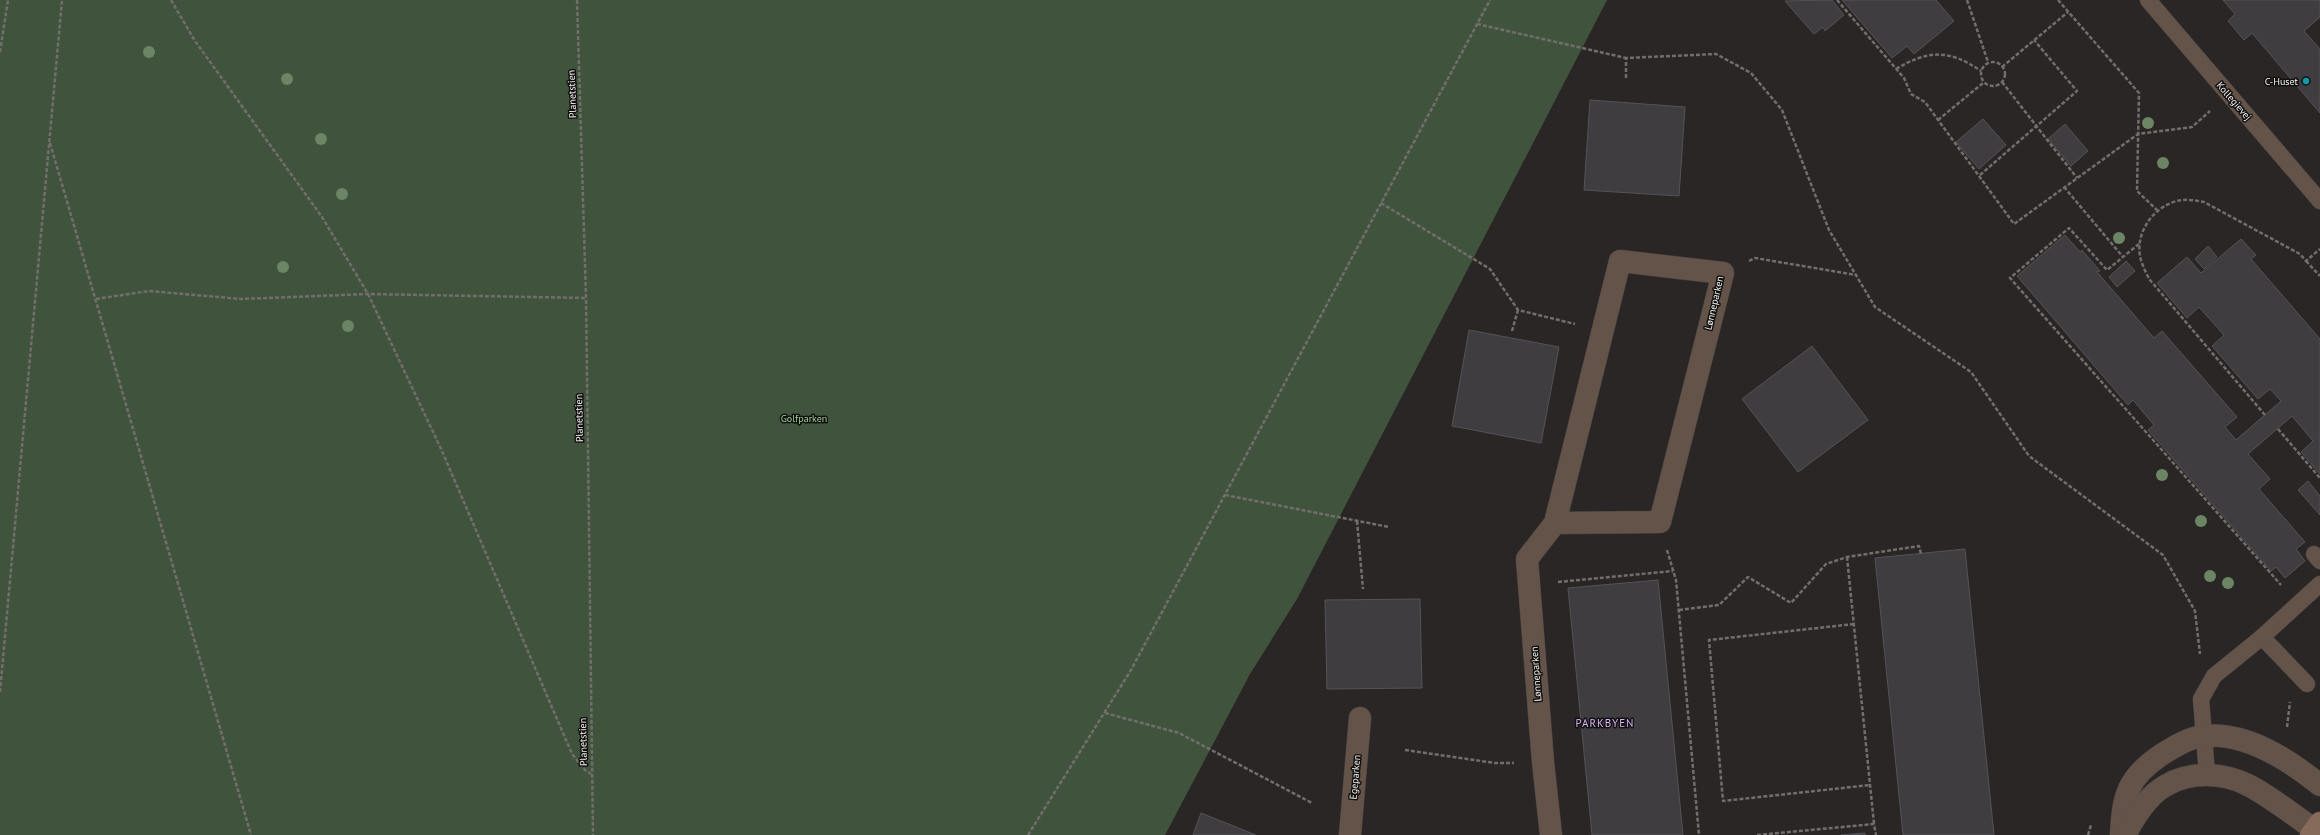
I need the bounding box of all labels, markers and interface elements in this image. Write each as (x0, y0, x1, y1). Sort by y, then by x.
street label: Planetstien (565, 70, 579, 118)
place label: C-Huset (2265, 75, 2299, 88)
marker: C-Huset (2301, 76, 2311, 86)
street label: Kollegievej (2214, 79, 2254, 123)
street label: Lønneparken (1701, 275, 1727, 331)
street label: Planetstien (572, 394, 586, 442)
park label: Golfparken (781, 412, 827, 425)
street label: Lønneparken (1528, 646, 1544, 702)
district label: PARKBYEN (1575, 716, 1635, 730)
street label: Planetstien (576, 718, 590, 766)
street label: Egeparken (1347, 754, 1363, 800)

